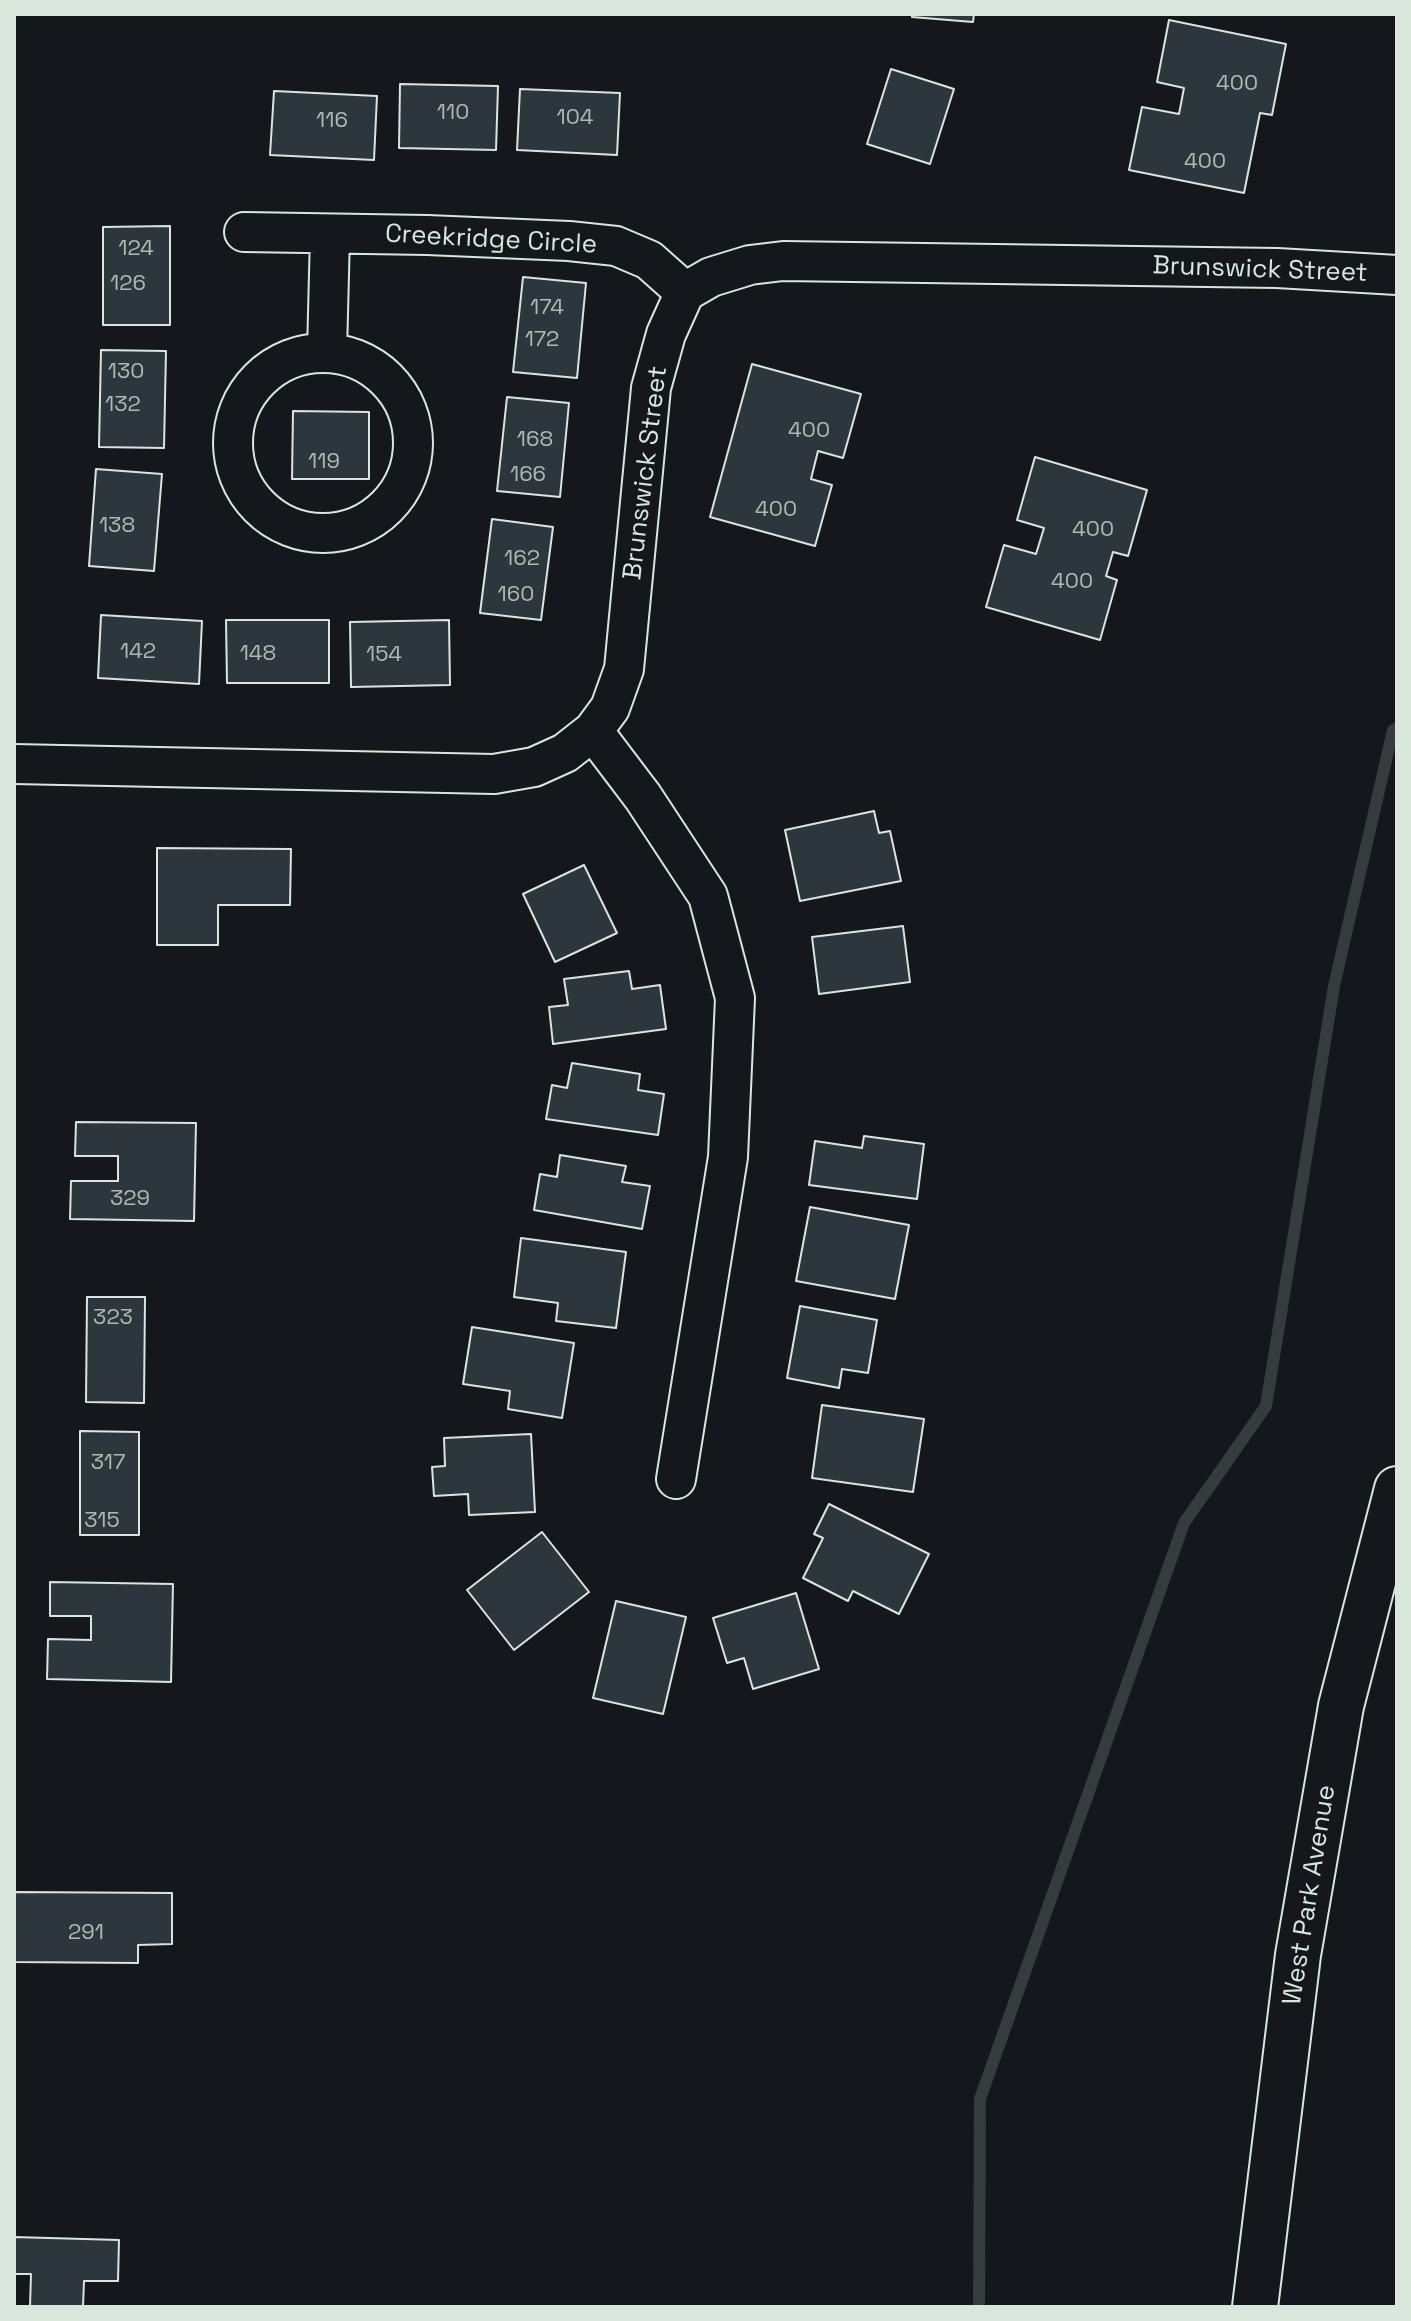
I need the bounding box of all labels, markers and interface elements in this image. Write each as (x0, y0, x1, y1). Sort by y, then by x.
house number: 400 (1216, 71, 1258, 97)
house number: 110 (437, 100, 469, 126)
house number: 104 (556, 105, 594, 131)
house number: 116 (316, 108, 348, 134)
house number: 400 (1184, 149, 1226, 175)
street label: Creekridge Circle (384, 219, 598, 261)
house number: 124 (118, 236, 154, 262)
street label: Brunswick Street (1152, 251, 1368, 289)
house number: 126 (110, 271, 146, 297)
house number: 174 (530, 295, 564, 321)
house number: 172 (525, 327, 559, 353)
house number: 130 (108, 359, 144, 385)
street label: Brunswick Street (617, 364, 675, 582)
house number: 132 (105, 392, 141, 418)
house number: 400 (788, 418, 830, 444)
house number: 168 (517, 427, 553, 453)
house number: 119 (308, 449, 340, 475)
house number: 166 (510, 462, 546, 488)
house number: 400 (755, 497, 797, 523)
house number: 138 (99, 513, 135, 539)
house number: 400 (1072, 517, 1114, 543)
house number: 162 (504, 546, 540, 572)
house number: 400 (1051, 569, 1093, 595)
house number: 160 (498, 582, 534, 608)
house number: 142 (120, 639, 156, 665)
house number: 148 (240, 641, 276, 667)
house number: 154 (366, 642, 402, 668)
house number: 329 (110, 1186, 150, 1212)
house number: 323 (93, 1305, 133, 1331)
house number: 317 (91, 1450, 125, 1476)
house number: 315 (84, 1508, 120, 1534)
street label: West Park Avenue (1277, 1783, 1343, 2007)
house number: 291 (68, 1920, 104, 1946)

